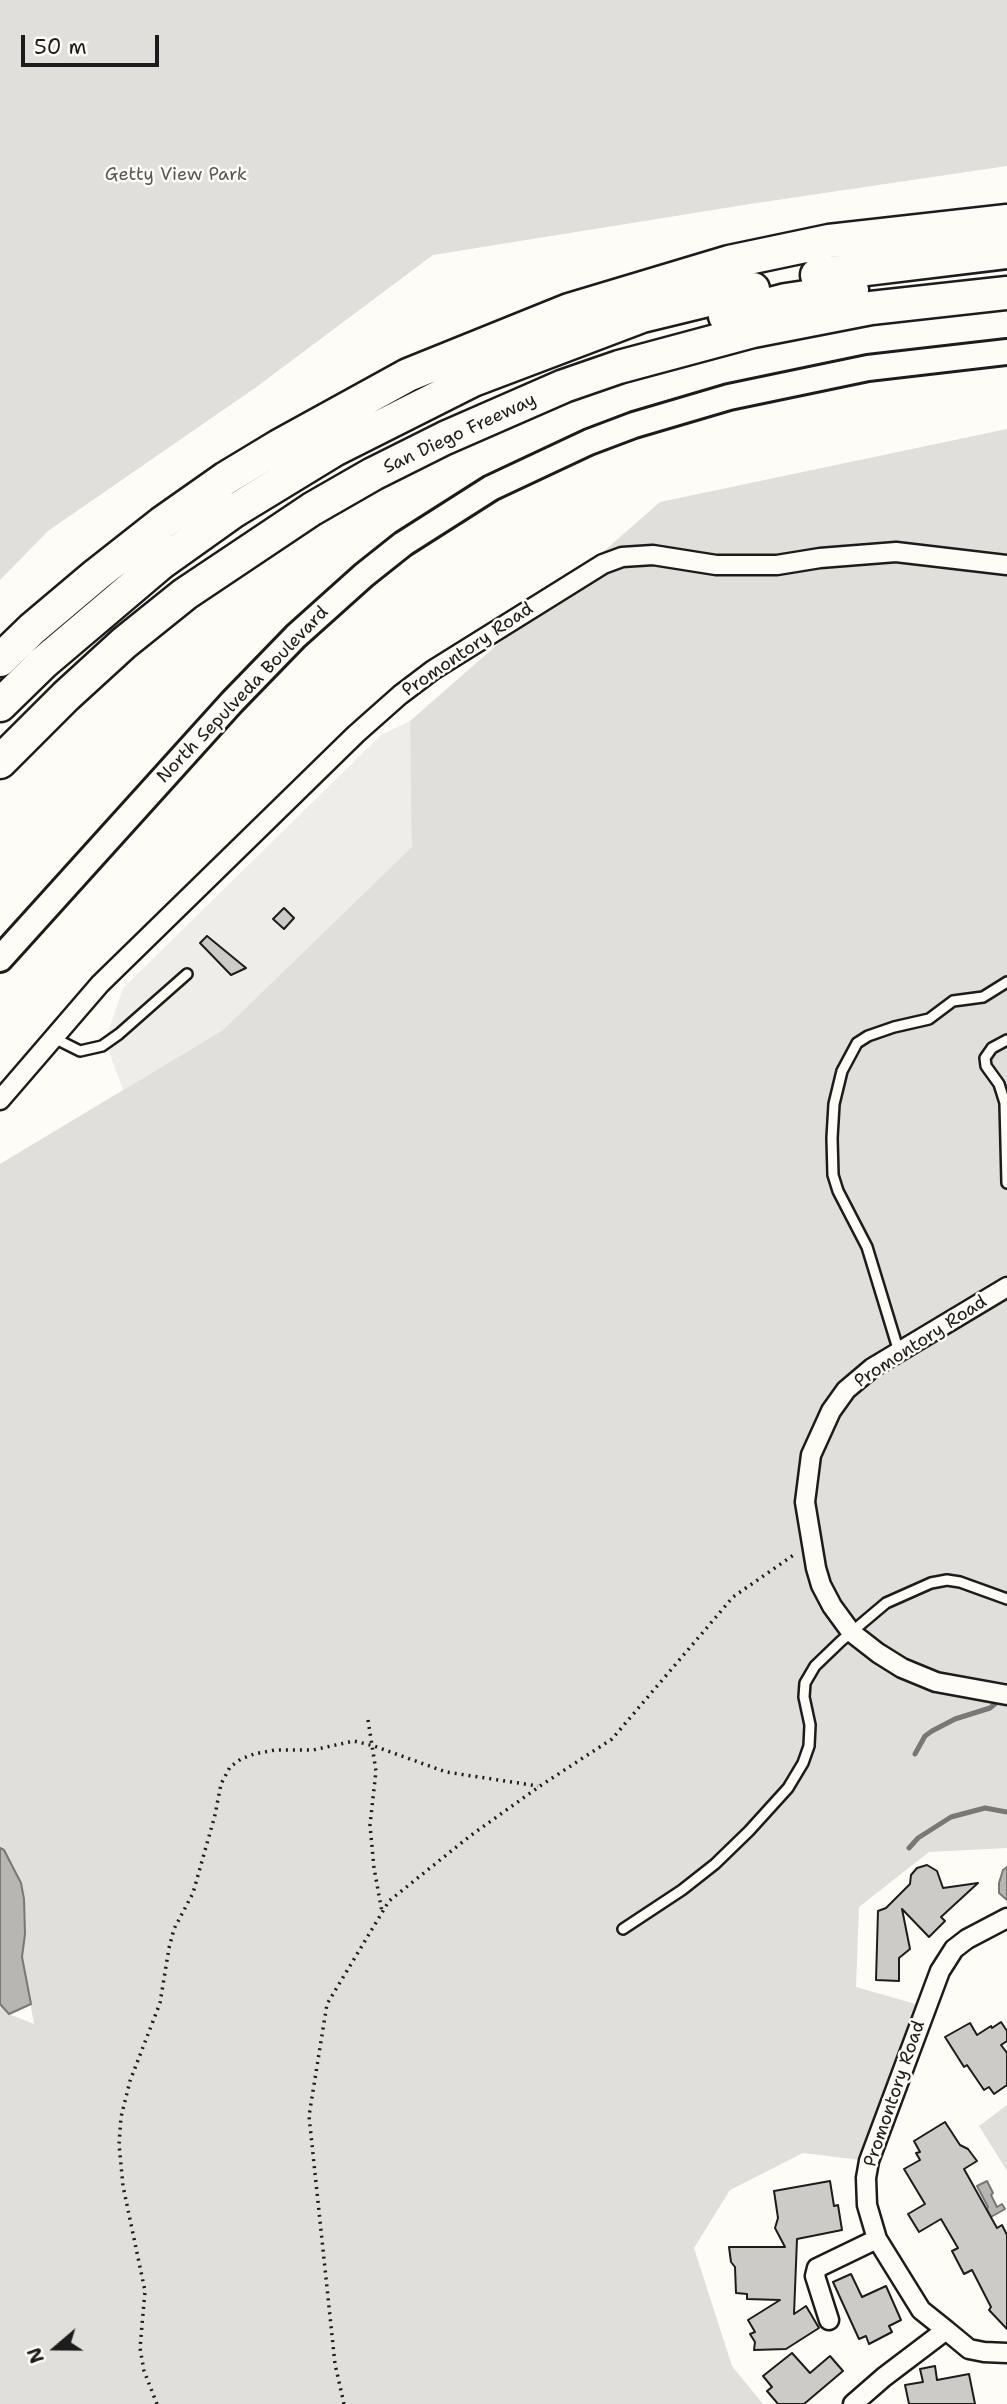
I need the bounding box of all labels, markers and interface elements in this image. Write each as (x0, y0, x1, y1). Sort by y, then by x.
scale bar (24, 21, 163, 65)
text: 50 m (34, 33, 87, 61)
park label: Getty View Park (105, 164, 247, 186)
street label: San Diego Freeway (380, 389, 540, 479)
street label: Promontory Road (398, 598, 538, 702)
street label: North Sepulveda Boulevard (153, 602, 333, 788)
street label: Promontory Road (851, 1291, 991, 1393)
street label: Promontory Road (860, 2018, 930, 2170)
north arrow (21, 2313, 91, 2383)
text: N (21, 2344, 50, 2367)

